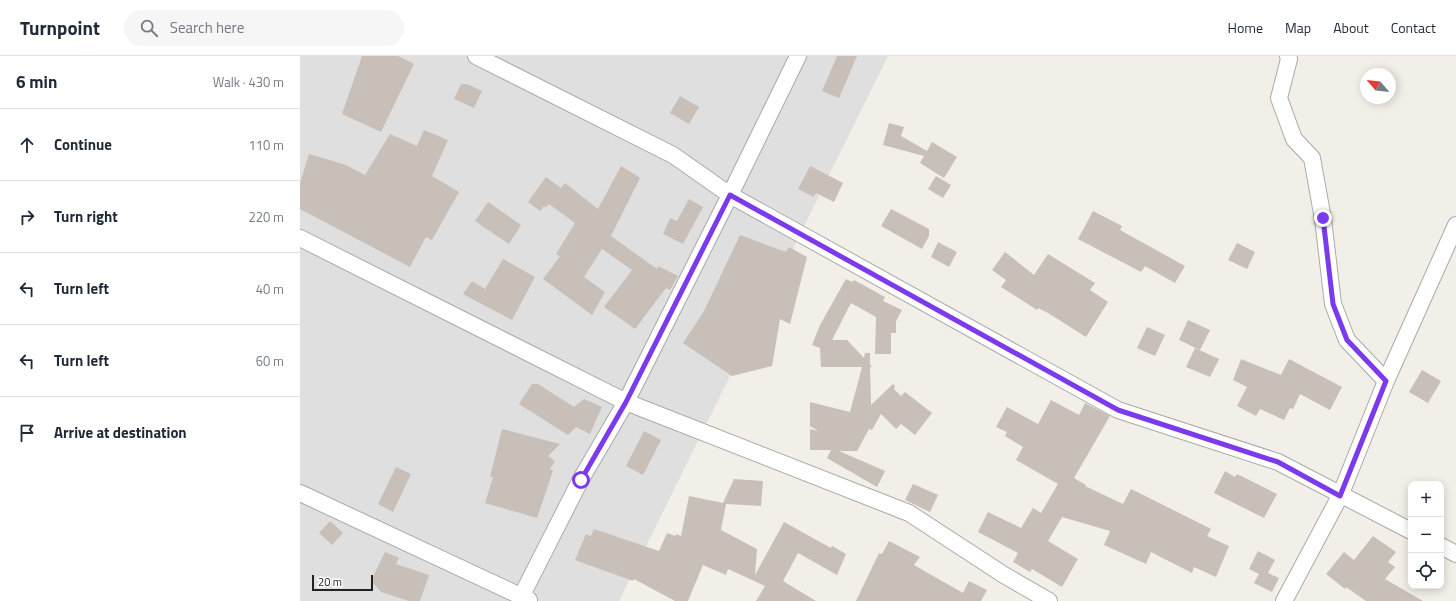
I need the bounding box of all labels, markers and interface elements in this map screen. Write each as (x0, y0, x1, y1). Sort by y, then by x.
search box (124, 10, 404, 46)
text: Turnpoint (20, 13, 100, 42)
text: Search here (170, 16, 244, 39)
icon: search (138, 17, 160, 39)
text: Home (1228, 17, 1263, 38)
text: Map (1285, 17, 1311, 38)
text: About (1333, 17, 1369, 38)
text: Contact (1391, 17, 1436, 38)
north arrow (1360, 68, 1396, 104)
text: 6 min (16, 69, 57, 95)
text: Walk · 430 m (213, 72, 284, 92)
text: Continue (54, 133, 112, 156)
icon: ahead (16, 134, 38, 156)
text: 110 m (248, 135, 284, 155)
text: Turn right (54, 205, 118, 228)
icon: right (16, 206, 38, 228)
text: 220 m (248, 207, 284, 227)
route end (1314, 209, 1332, 227)
text: Turn left (54, 277, 109, 300)
icon: left (16, 278, 38, 300)
text: 40 m (256, 279, 284, 299)
text: Turn left (54, 349, 109, 372)
icon: left (16, 350, 38, 372)
text: 60 m (256, 351, 284, 371)
text: Arrive at destination (54, 421, 187, 444)
icon: arrive (16, 422, 38, 444)
route start (572, 471, 590, 489)
map controls (1408, 481, 1444, 589)
button: + (1408, 481, 1444, 517)
button: − (1408, 517, 1444, 553)
button: locate (1408, 553, 1444, 589)
scale bar (312, 573, 373, 592)
text: 20 m (318, 574, 342, 590)

